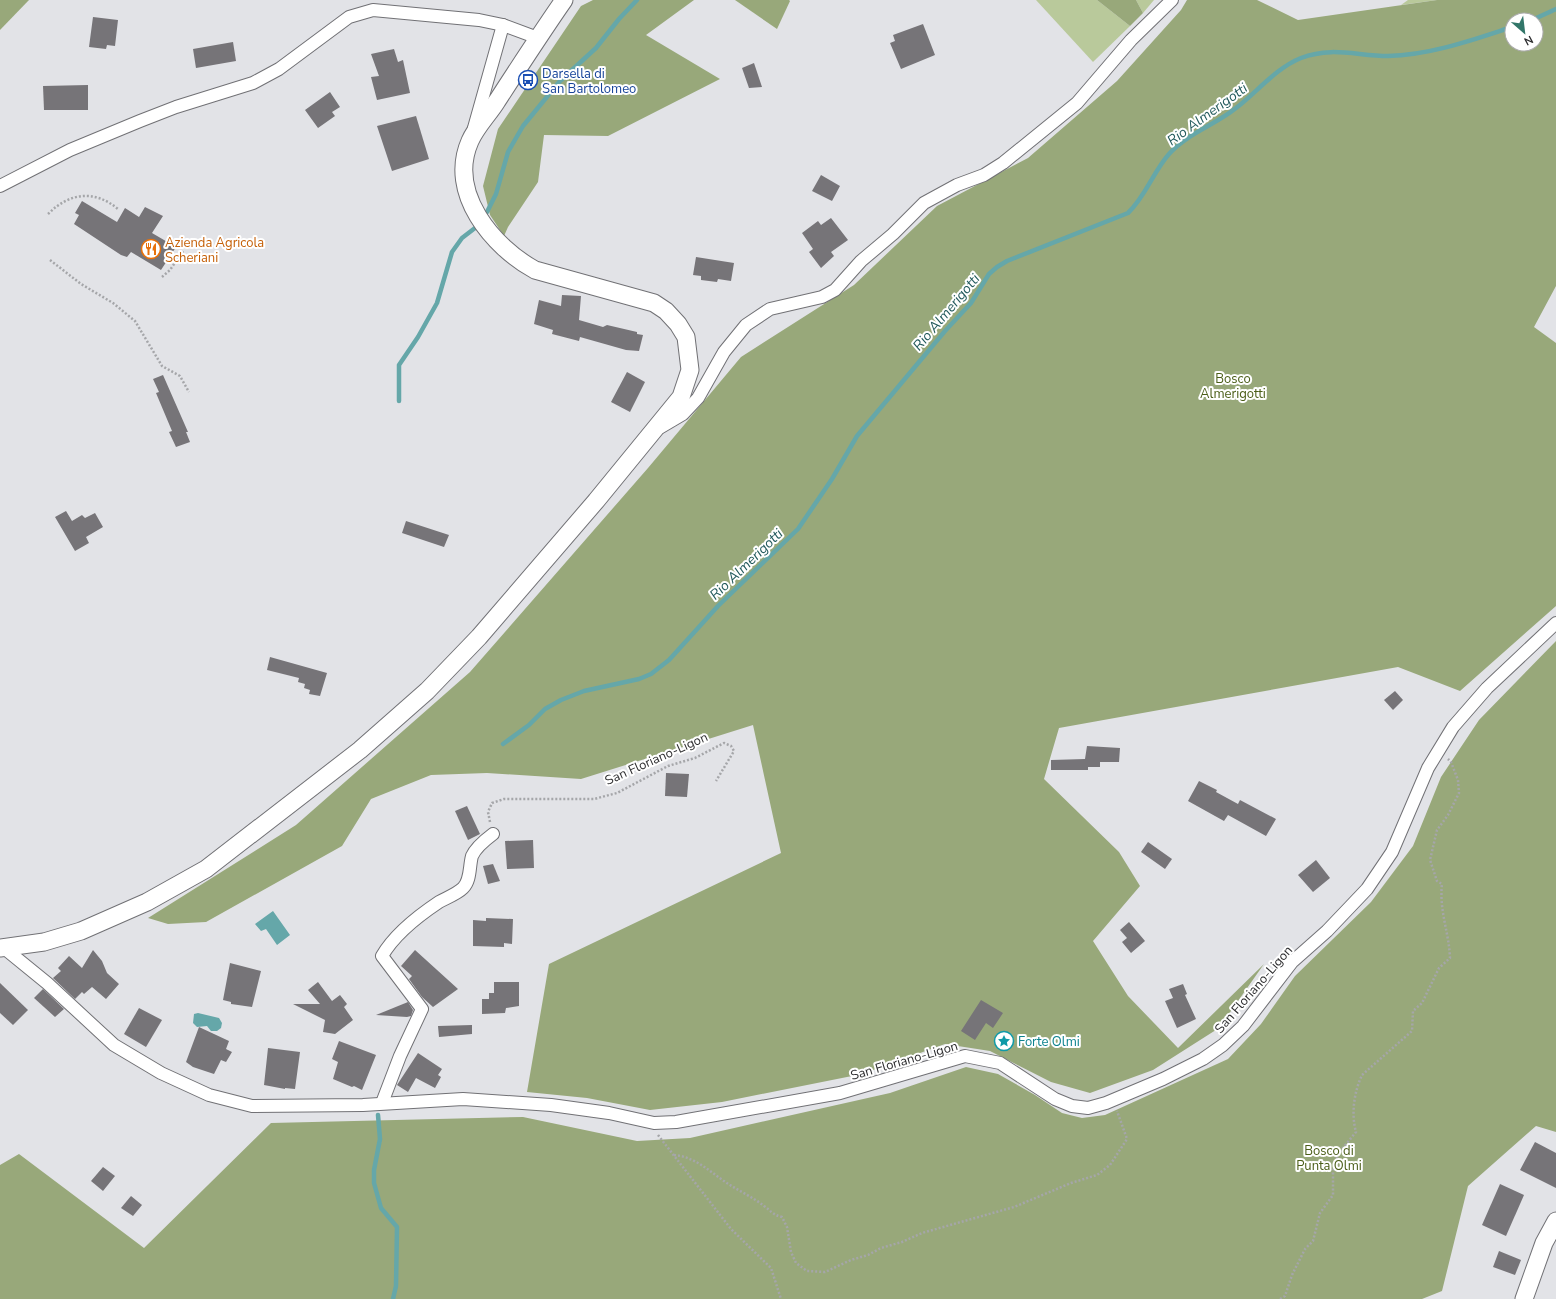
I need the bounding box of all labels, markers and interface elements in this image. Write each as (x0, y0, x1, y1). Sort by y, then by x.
north arrow (1504, 12, 1544, 52)
text: N (1521, 32, 1536, 49)
place label: Darsella di San Bartolomeo (542, 65, 636, 98)
bus stop icon: Darsella di San Bartolomeo (517, 69, 539, 91)
water label: Rio Almerigotti (1163, 78, 1252, 150)
place label: Azienda Agricola Scheriani (165, 234, 264, 267)
restaurant icon: Azienda Agricola Scheriani (140, 238, 162, 260)
water label: Rio Almerigotti (909, 269, 985, 355)
park label: Bosco Almerigotti (1200, 370, 1266, 403)
water label: Rio Almerigotti (706, 524, 788, 604)
street label: San Floriano-Ligon (602, 728, 711, 790)
street label: San Floriano-Ligon (1211, 942, 1297, 1037)
place icon: Forte Olmi (993, 1030, 1015, 1052)
place label: Forte Olmi (1018, 1033, 1080, 1051)
street label: San Floriano-Ligon (848, 1037, 960, 1085)
park label: Bosco di Punta Olmi (1296, 1142, 1362, 1175)

